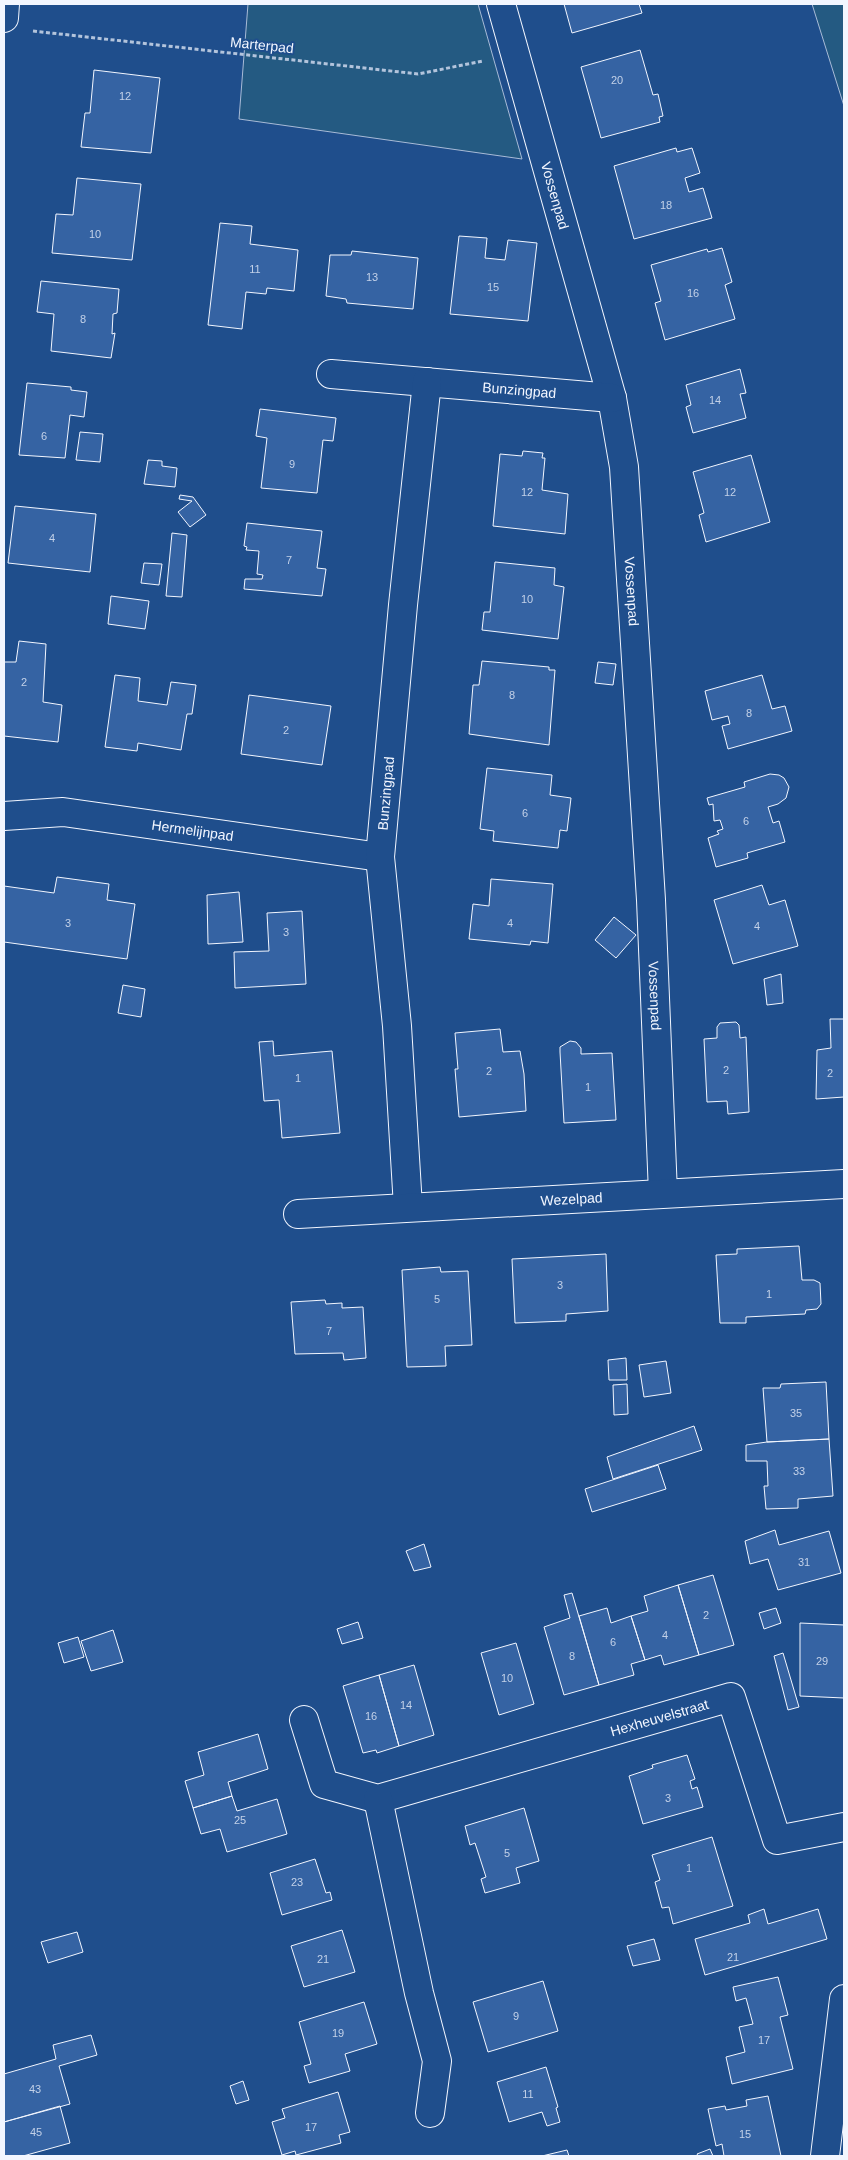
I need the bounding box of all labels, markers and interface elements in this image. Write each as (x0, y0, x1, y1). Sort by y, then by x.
street label: Marterpad (229, 34, 295, 56)
house number: 20 (611, 74, 623, 86)
house number: 12 (119, 90, 131, 102)
street label: Vossenpad (538, 160, 572, 231)
house number: 18 (660, 199, 672, 211)
house number: 10 (89, 228, 101, 240)
house number: 11 (249, 263, 261, 275)
house number: 13 (366, 271, 378, 283)
house number: 15 (487, 281, 499, 293)
house number: 16 (687, 287, 699, 299)
house number: 8 (80, 313, 86, 325)
street label: Bunzingpad (482, 379, 557, 401)
house number: 14 (709, 394, 721, 406)
house number: 6 (41, 430, 47, 442)
house number: 9 (289, 458, 295, 470)
house number: 12 (521, 486, 533, 498)
house number: 12 (724, 486, 736, 498)
house number: 4 (49, 532, 55, 544)
house number: 7 (286, 554, 292, 566)
street label: Vossenpad (622, 556, 642, 626)
house number: 10 (521, 593, 533, 605)
house number: 2 (21, 676, 27, 688)
house number: 8 (509, 689, 515, 701)
house number: 8 (746, 707, 752, 719)
house number: 2 (283, 724, 289, 736)
street label: Bunzingpad (374, 756, 397, 831)
house number: 6 (522, 807, 528, 819)
house number: 6 (743, 815, 749, 827)
street label: Hermelijnpad (151, 817, 235, 844)
house number: 3 (65, 917, 71, 929)
house number: 4 (507, 917, 513, 929)
house number: 4 (754, 920, 760, 932)
house number: 3 (283, 926, 289, 938)
street label: Vossenpad (646, 961, 664, 1031)
house number: 2 (723, 1064, 729, 1076)
house number: 2 (486, 1065, 492, 1077)
house number: 2 (827, 1067, 833, 1079)
house number: 1 (295, 1072, 301, 1084)
house number: 1 (585, 1081, 591, 1093)
street label: Wezelpad (540, 1189, 603, 1209)
house number: 3 (557, 1279, 563, 1291)
house number: 1 (766, 1288, 772, 1300)
house number: 5 (434, 1293, 440, 1305)
house number: 7 (326, 1325, 332, 1337)
house number: 35 (790, 1407, 802, 1419)
house number: 33 (793, 1465, 805, 1477)
house number: 31 (798, 1556, 810, 1568)
house number: 2 (703, 1609, 709, 1621)
house number: 4 (662, 1629, 668, 1641)
house number: 6 (610, 1636, 616, 1648)
house number: 8 (569, 1650, 575, 1662)
house number: 29 (816, 1655, 828, 1667)
house number: 10 (501, 1672, 513, 1684)
street label: Hexheuvelstraat (609, 1696, 710, 1739)
house number: 14 (400, 1699, 412, 1711)
house number: 16 (365, 1710, 377, 1722)
house number: 3 (665, 1792, 671, 1804)
house number: 25 (234, 1814, 246, 1826)
house number: 5 (504, 1847, 510, 1859)
house number: 1 (686, 1862, 692, 1874)
house number: 23 (291, 1876, 303, 1888)
house number: 21 (727, 1951, 739, 1963)
house number: 21 (317, 1953, 329, 1965)
house number: 9 (513, 2010, 519, 2022)
house number: 19 (332, 2027, 344, 2039)
house number: 17 (758, 2034, 770, 2046)
house number: 43 (29, 2083, 41, 2095)
house number: 11 (522, 2088, 534, 2100)
house number: 17 (305, 2121, 317, 2133)
house number: 45 (30, 2126, 42, 2138)
house number: 15 (739, 2128, 751, 2140)

